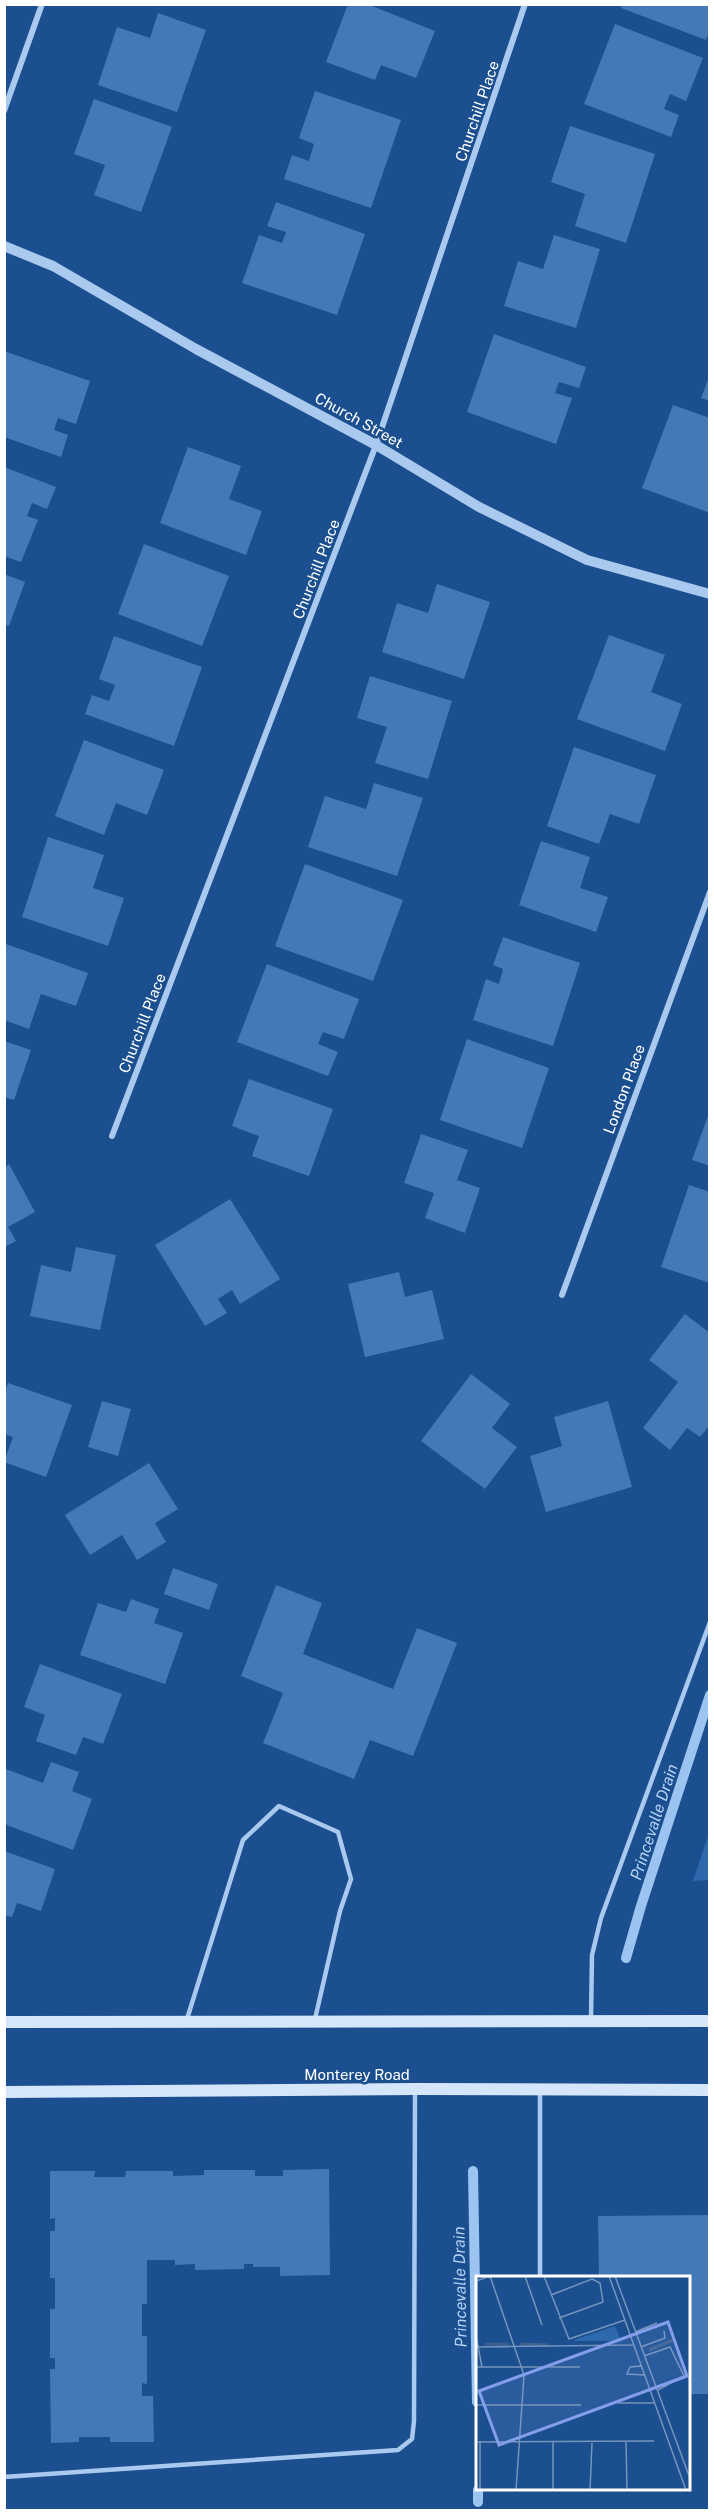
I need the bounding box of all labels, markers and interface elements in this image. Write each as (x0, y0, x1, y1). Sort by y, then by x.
street label: Churchill Place (452, 58, 502, 164)
street label: Church Street (312, 389, 406, 451)
street label: Churchill Place (289, 517, 343, 621)
street label: Churchill Place (115, 971, 169, 1075)
street label: London Place (600, 1042, 648, 1136)
water label: Princevalle Drain (626, 1761, 682, 1882)
street label: Monterey Road (304, 2066, 410, 2083)
water label: Princevalle Drain (449, 2226, 471, 2348)
inset map (476, 2276, 690, 2491)

